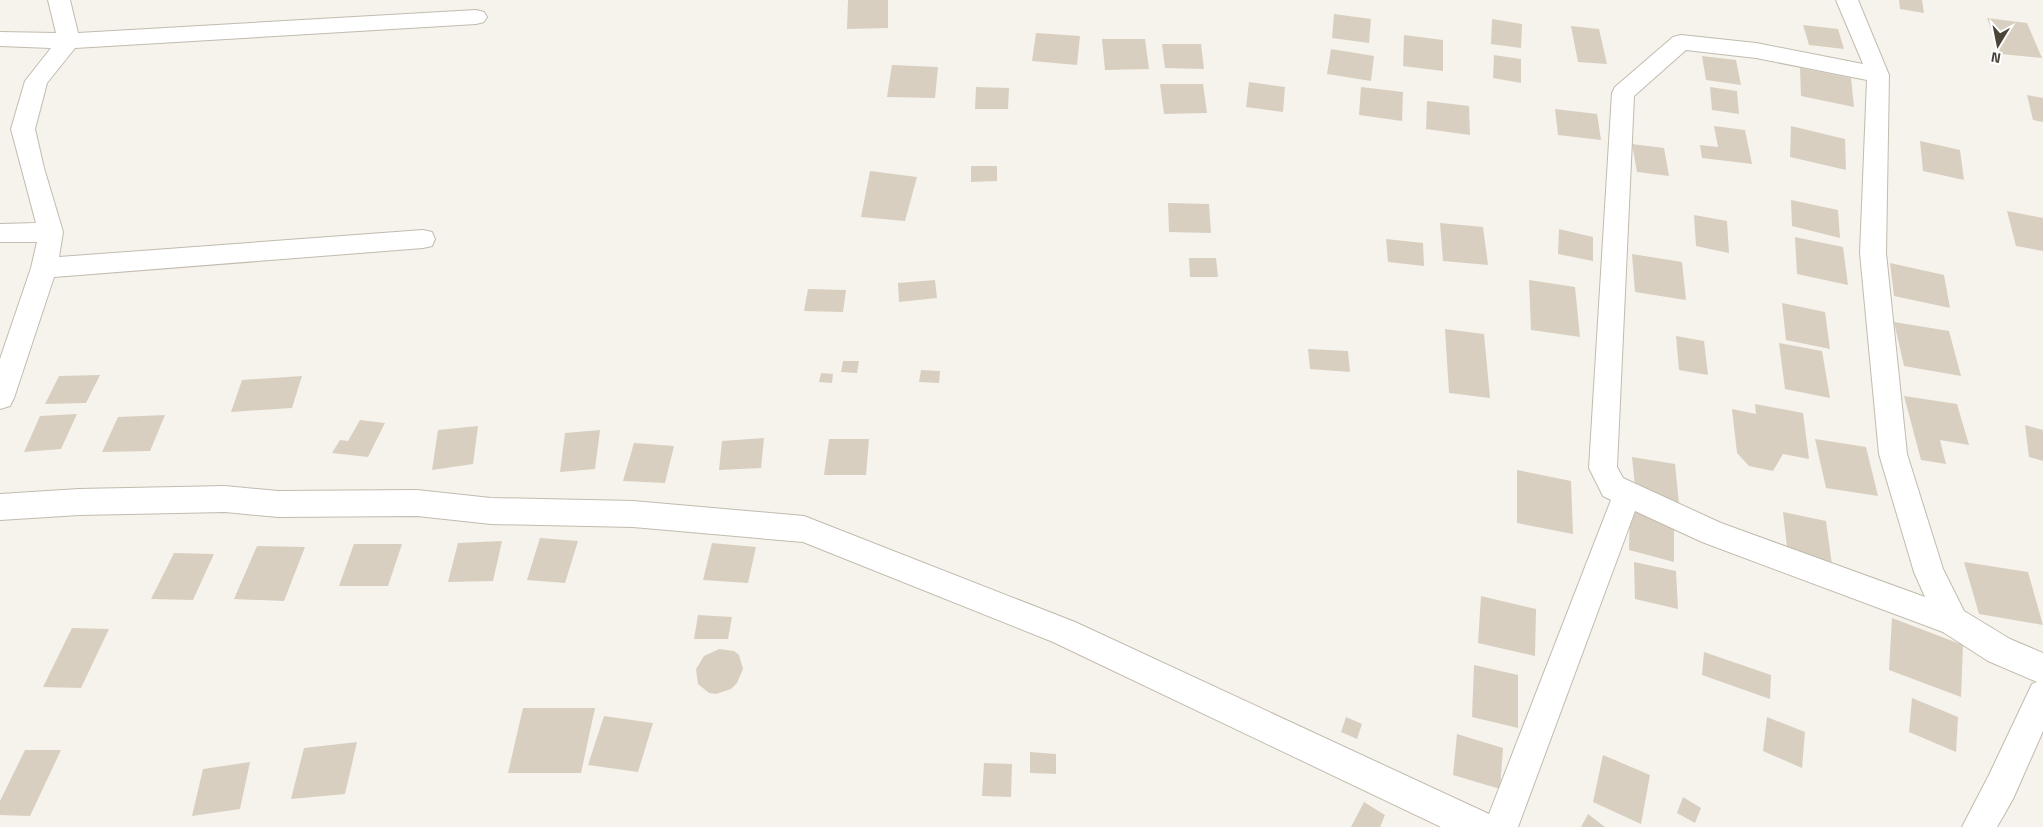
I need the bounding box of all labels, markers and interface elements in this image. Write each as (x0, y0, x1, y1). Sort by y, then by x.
north arrow (1973, 20, 2023, 70)
text: N (1989, 47, 2002, 69)

